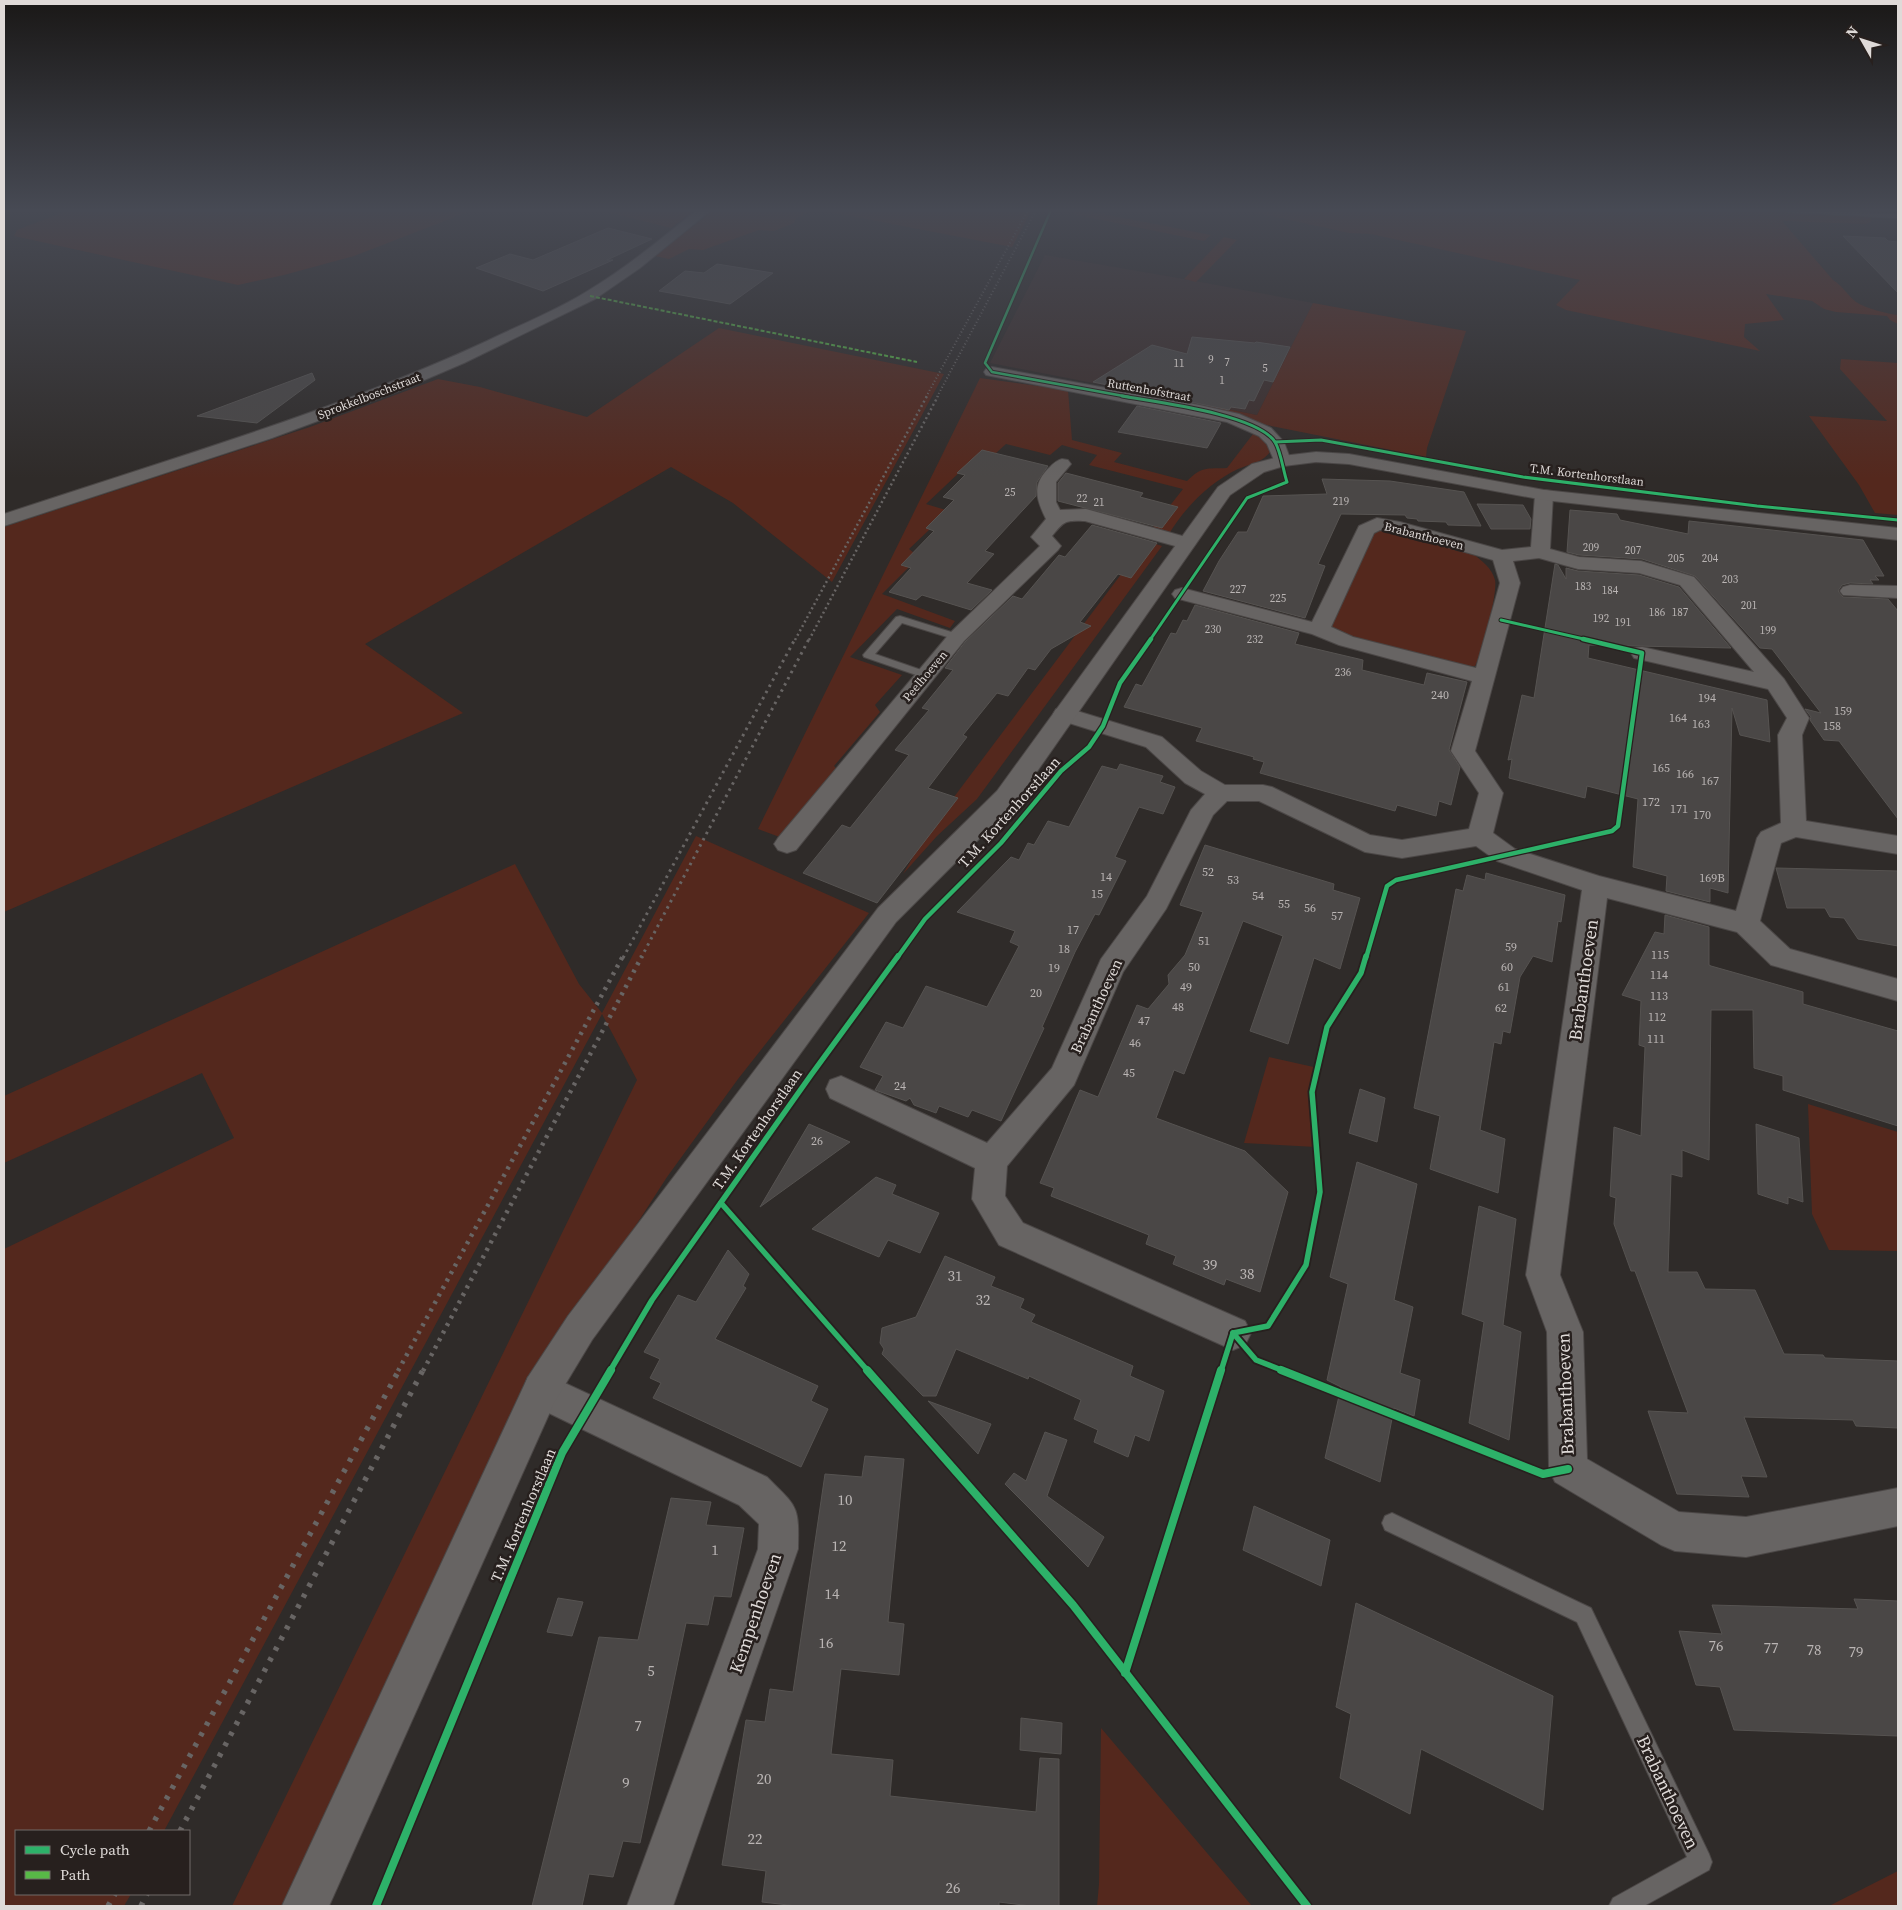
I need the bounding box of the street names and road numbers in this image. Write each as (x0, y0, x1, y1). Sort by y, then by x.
street label: Sprokkelboschstraat (315, 369, 423, 423)
street label: Ruttenhofstraat (1106, 375, 1192, 405)
street label: T.M. Kortenhorstlaan (1529, 460, 1645, 490)
street label: Brabanthoeven (1382, 518, 1466, 554)
street label: Peelhoeven (899, 647, 951, 705)
street label: T.M. Kortenhorstlaan (953, 752, 1065, 872)
street label: Brabanthoeven (1562, 917, 1604, 1042)
street label: Brabanthoeven (1065, 955, 1127, 1057)
street label: T.M. Kortenhorstlaan (707, 1064, 807, 1194)
street label: Brabanthoeven (1550, 1332, 1580, 1456)
street label: T.M. Kortenhorstlaan (485, 1445, 561, 1585)
street label: Kempenhoeven (723, 1549, 787, 1677)
street label: Brabanthoeven (1631, 1731, 1705, 1853)

